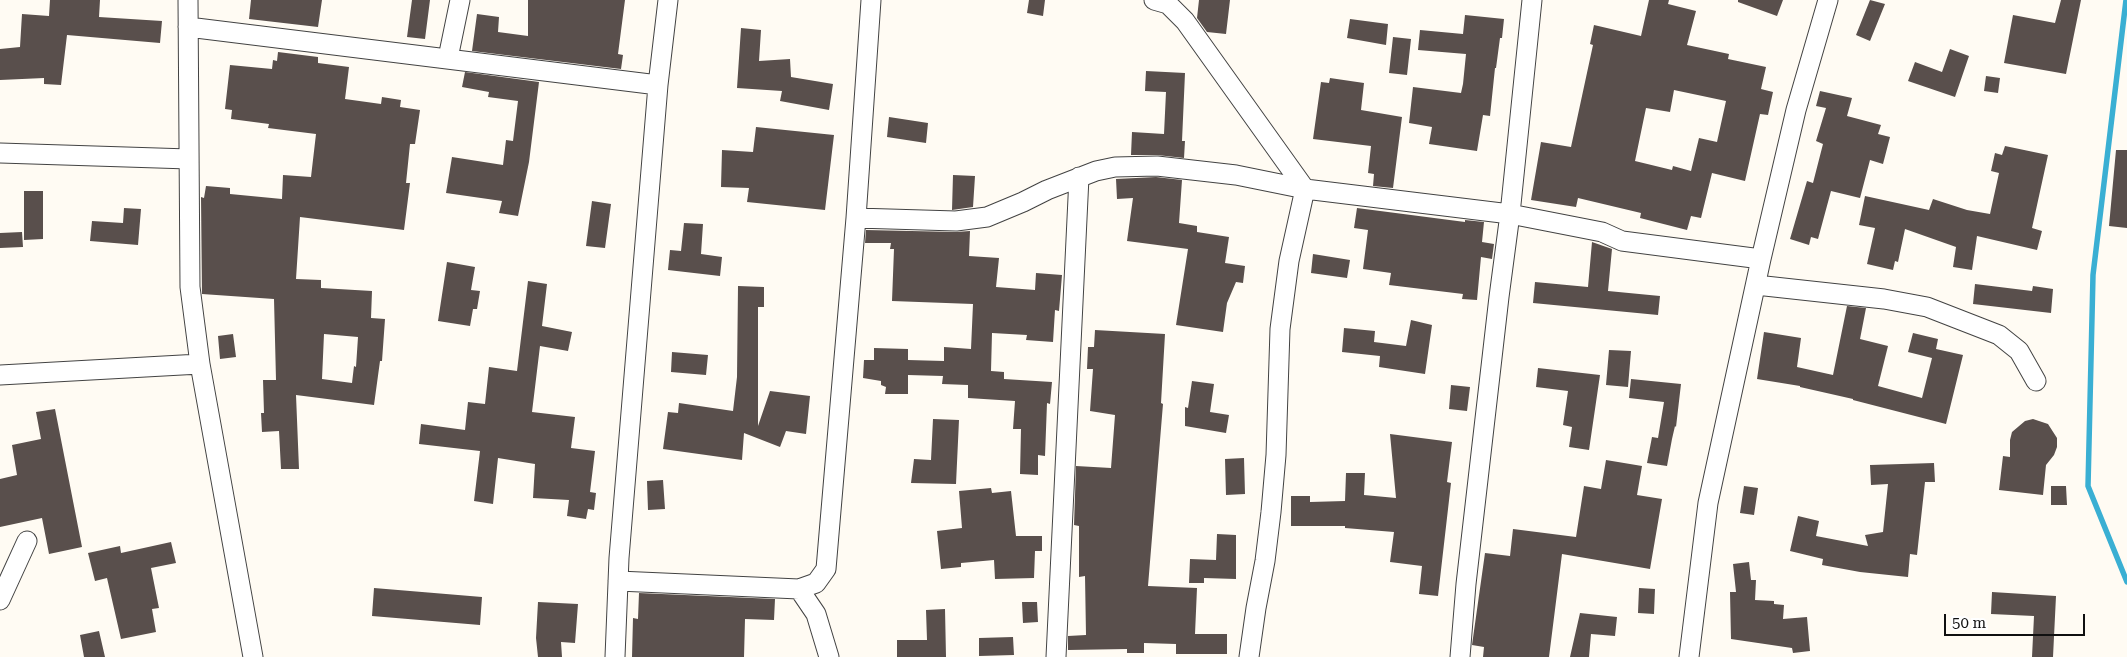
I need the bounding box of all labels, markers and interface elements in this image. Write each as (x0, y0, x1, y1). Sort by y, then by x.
scale bar (1947, 604, 2088, 636)
text: 50 m (1952, 614, 1986, 632)

